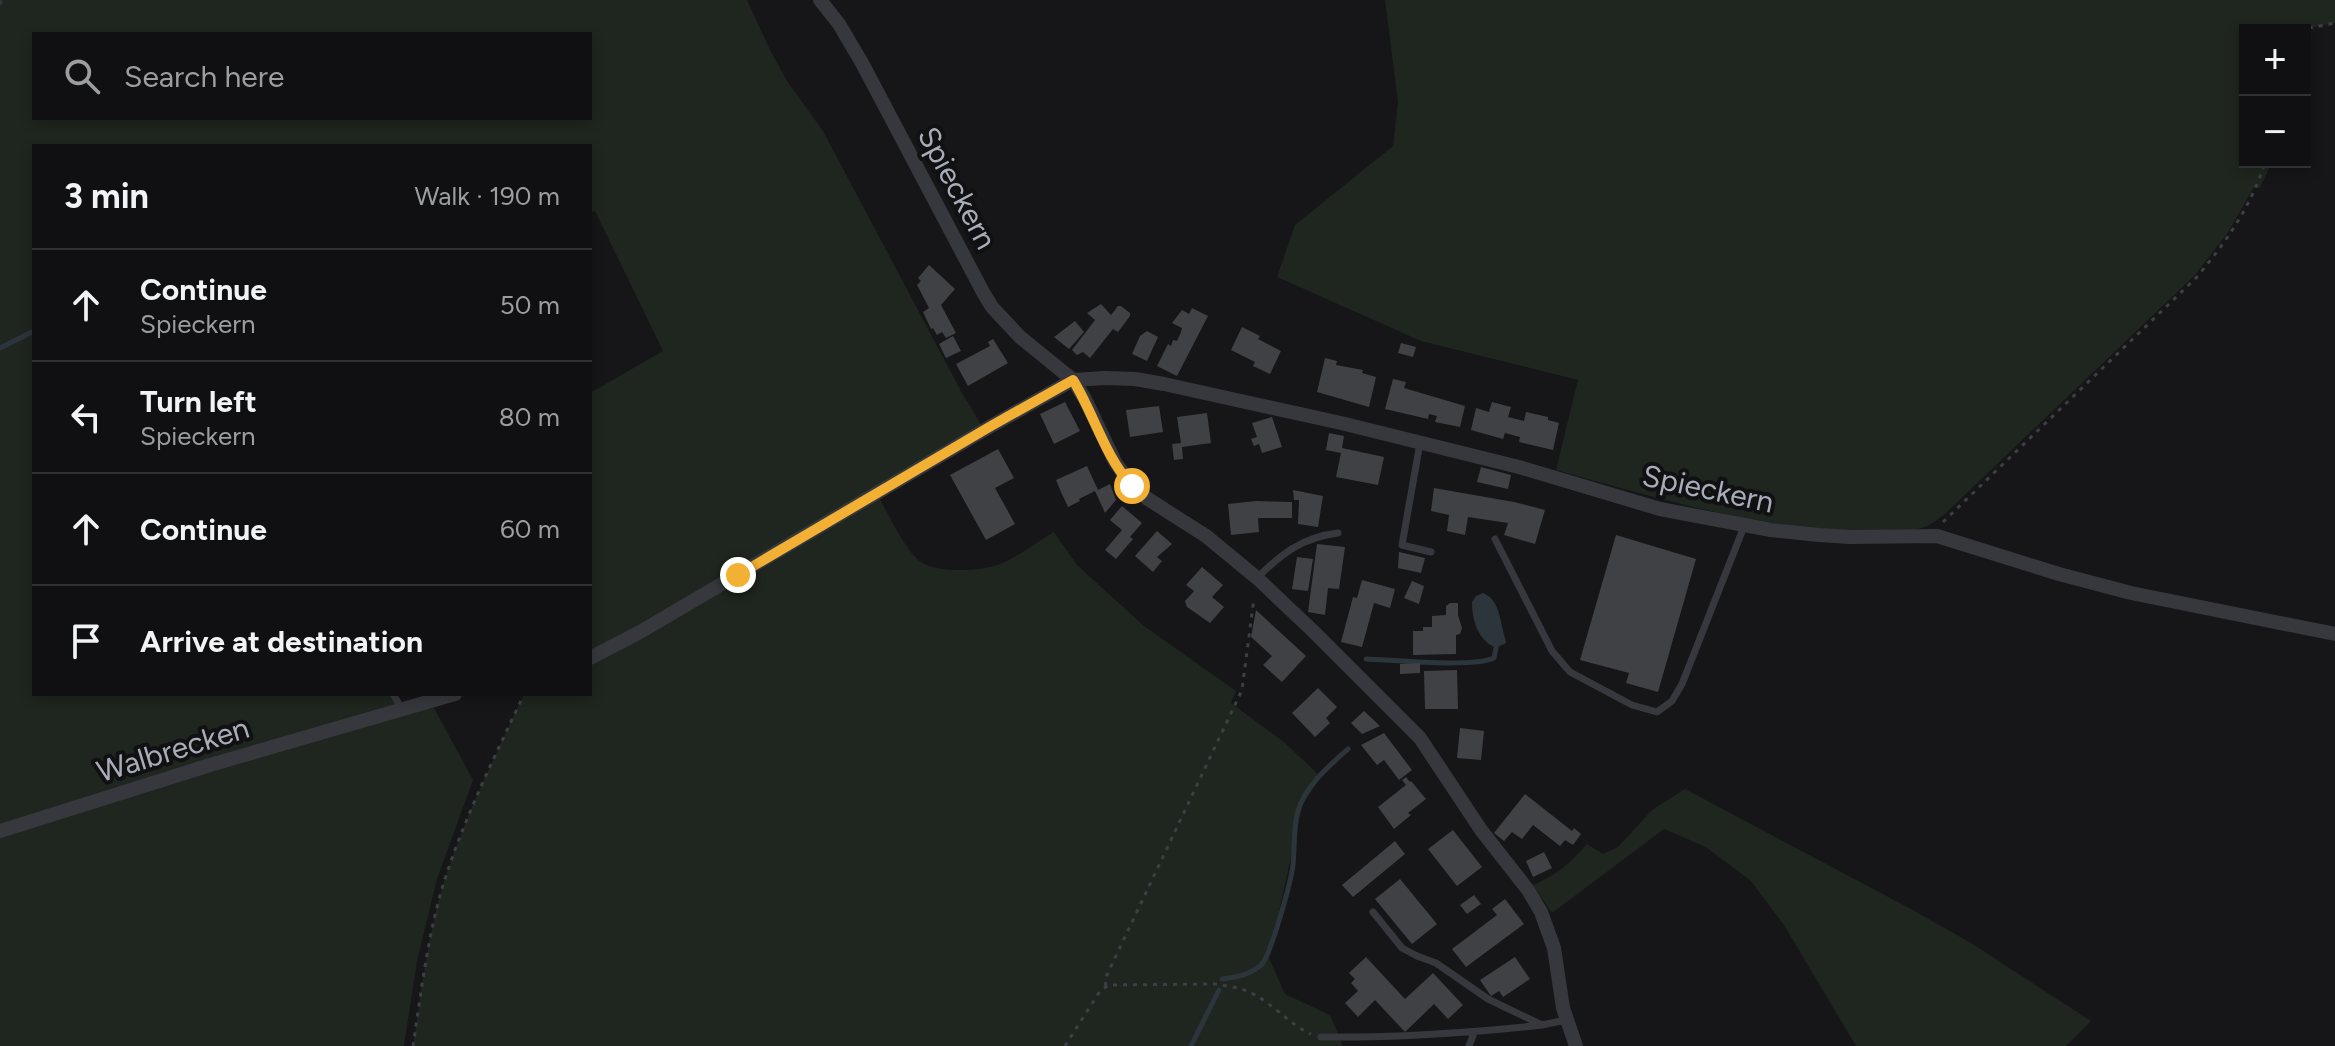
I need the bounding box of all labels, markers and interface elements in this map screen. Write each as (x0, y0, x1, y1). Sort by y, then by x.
map controls (2239, 24, 2311, 168)
button: + (2239, 24, 2311, 96)
search box (32, 32, 592, 120)
icon: search (60, 54, 104, 98)
text: Search here (124, 58, 284, 95)
button: − (2239, 96, 2311, 168)
street label: Spieckern (910, 120, 1005, 255)
text: 3 min (64, 176, 149, 217)
text: Walk · 190 m (414, 180, 560, 212)
text: Continue (140, 271, 267, 308)
icon: ahead (64, 283, 108, 327)
text: 50 m (500, 289, 560, 321)
text: Spieckern (140, 308, 255, 340)
text: Turn left (140, 383, 257, 420)
icon: left (64, 395, 108, 439)
text: 80 m (499, 401, 560, 433)
text: Spieckern (140, 420, 255, 452)
street label: Spieckern (1639, 457, 1777, 520)
route start (1114, 468, 1150, 504)
icon: ahead (64, 507, 108, 551)
text: Continue (140, 511, 267, 548)
text: 60 m (500, 513, 560, 545)
route end (720, 557, 756, 593)
icon: arrive (64, 619, 108, 663)
text: Arrive at destination (140, 623, 423, 660)
street label: Walbrecken (92, 709, 253, 790)

